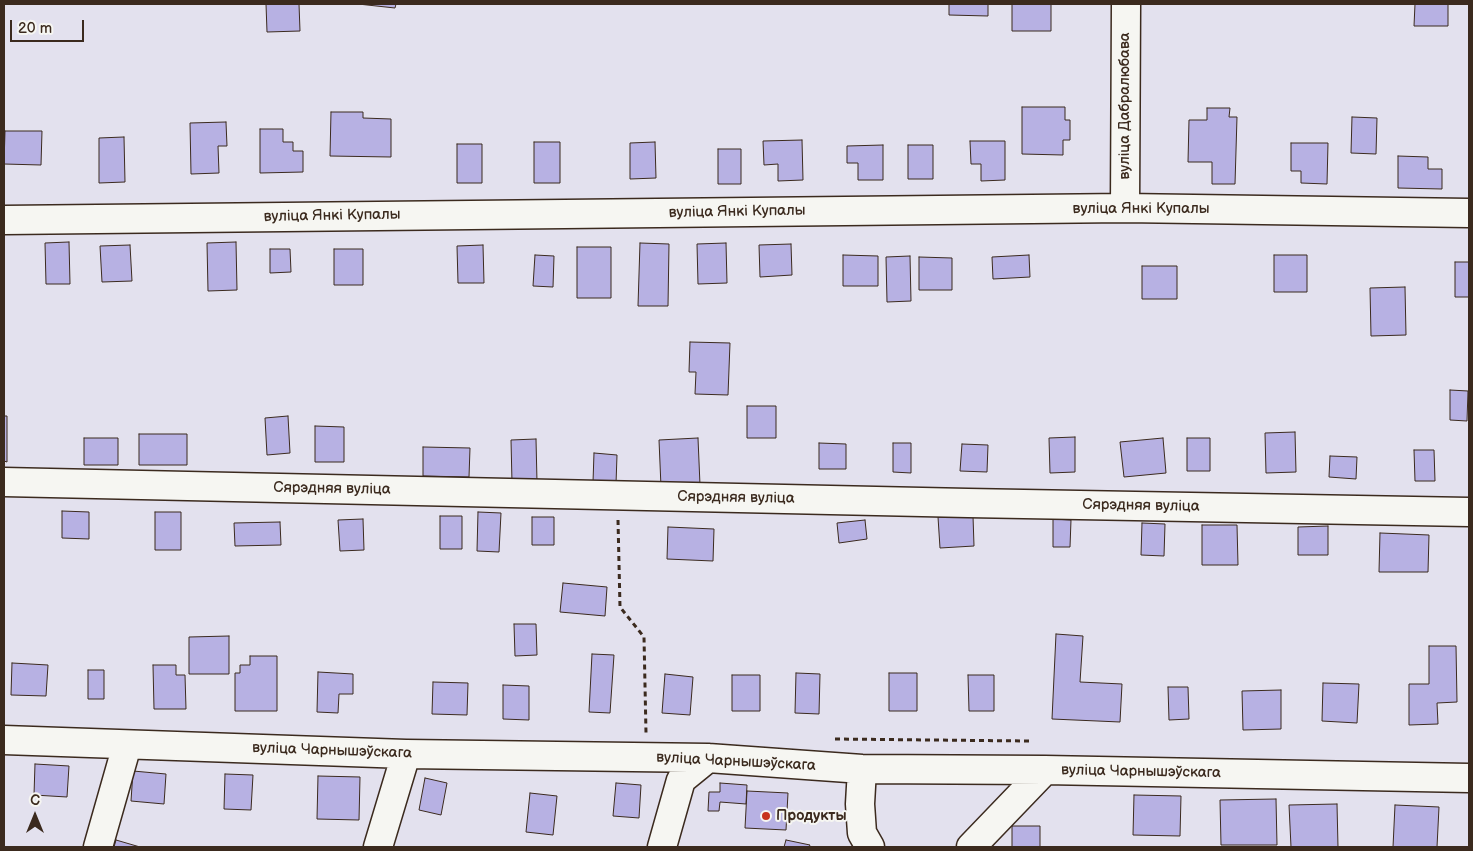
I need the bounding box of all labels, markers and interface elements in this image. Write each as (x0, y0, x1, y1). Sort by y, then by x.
scale bar (12, 10, 86, 42)
text: 20 m (18, 19, 52, 38)
street label: вуліца Дабралюбава (1116, 32, 1134, 180)
street label: вуліца Янкі Купалы (1073, 200, 1209, 218)
street label: вуліца Янкі Купалы (668, 202, 806, 222)
street label: вуліца Янкі Купалы (263, 206, 401, 226)
street label: Сярэдняя вуліца (273, 479, 391, 499)
street label: Сярэдняя вуліца (677, 488, 795, 508)
street label: Сярэдняя вуліца (1082, 496, 1200, 516)
street label: вуліца Чарнышэўскага (252, 739, 412, 763)
street label: вуліца Чарнышэўскага (656, 749, 816, 775)
street label: вуліца Чарнышэўскага (1061, 762, 1221, 782)
north arrow (10, 791, 60, 841)
text: С (30, 792, 40, 809)
place label: Продукты (776, 807, 847, 825)
marker: Продукты (760, 810, 772, 822)

